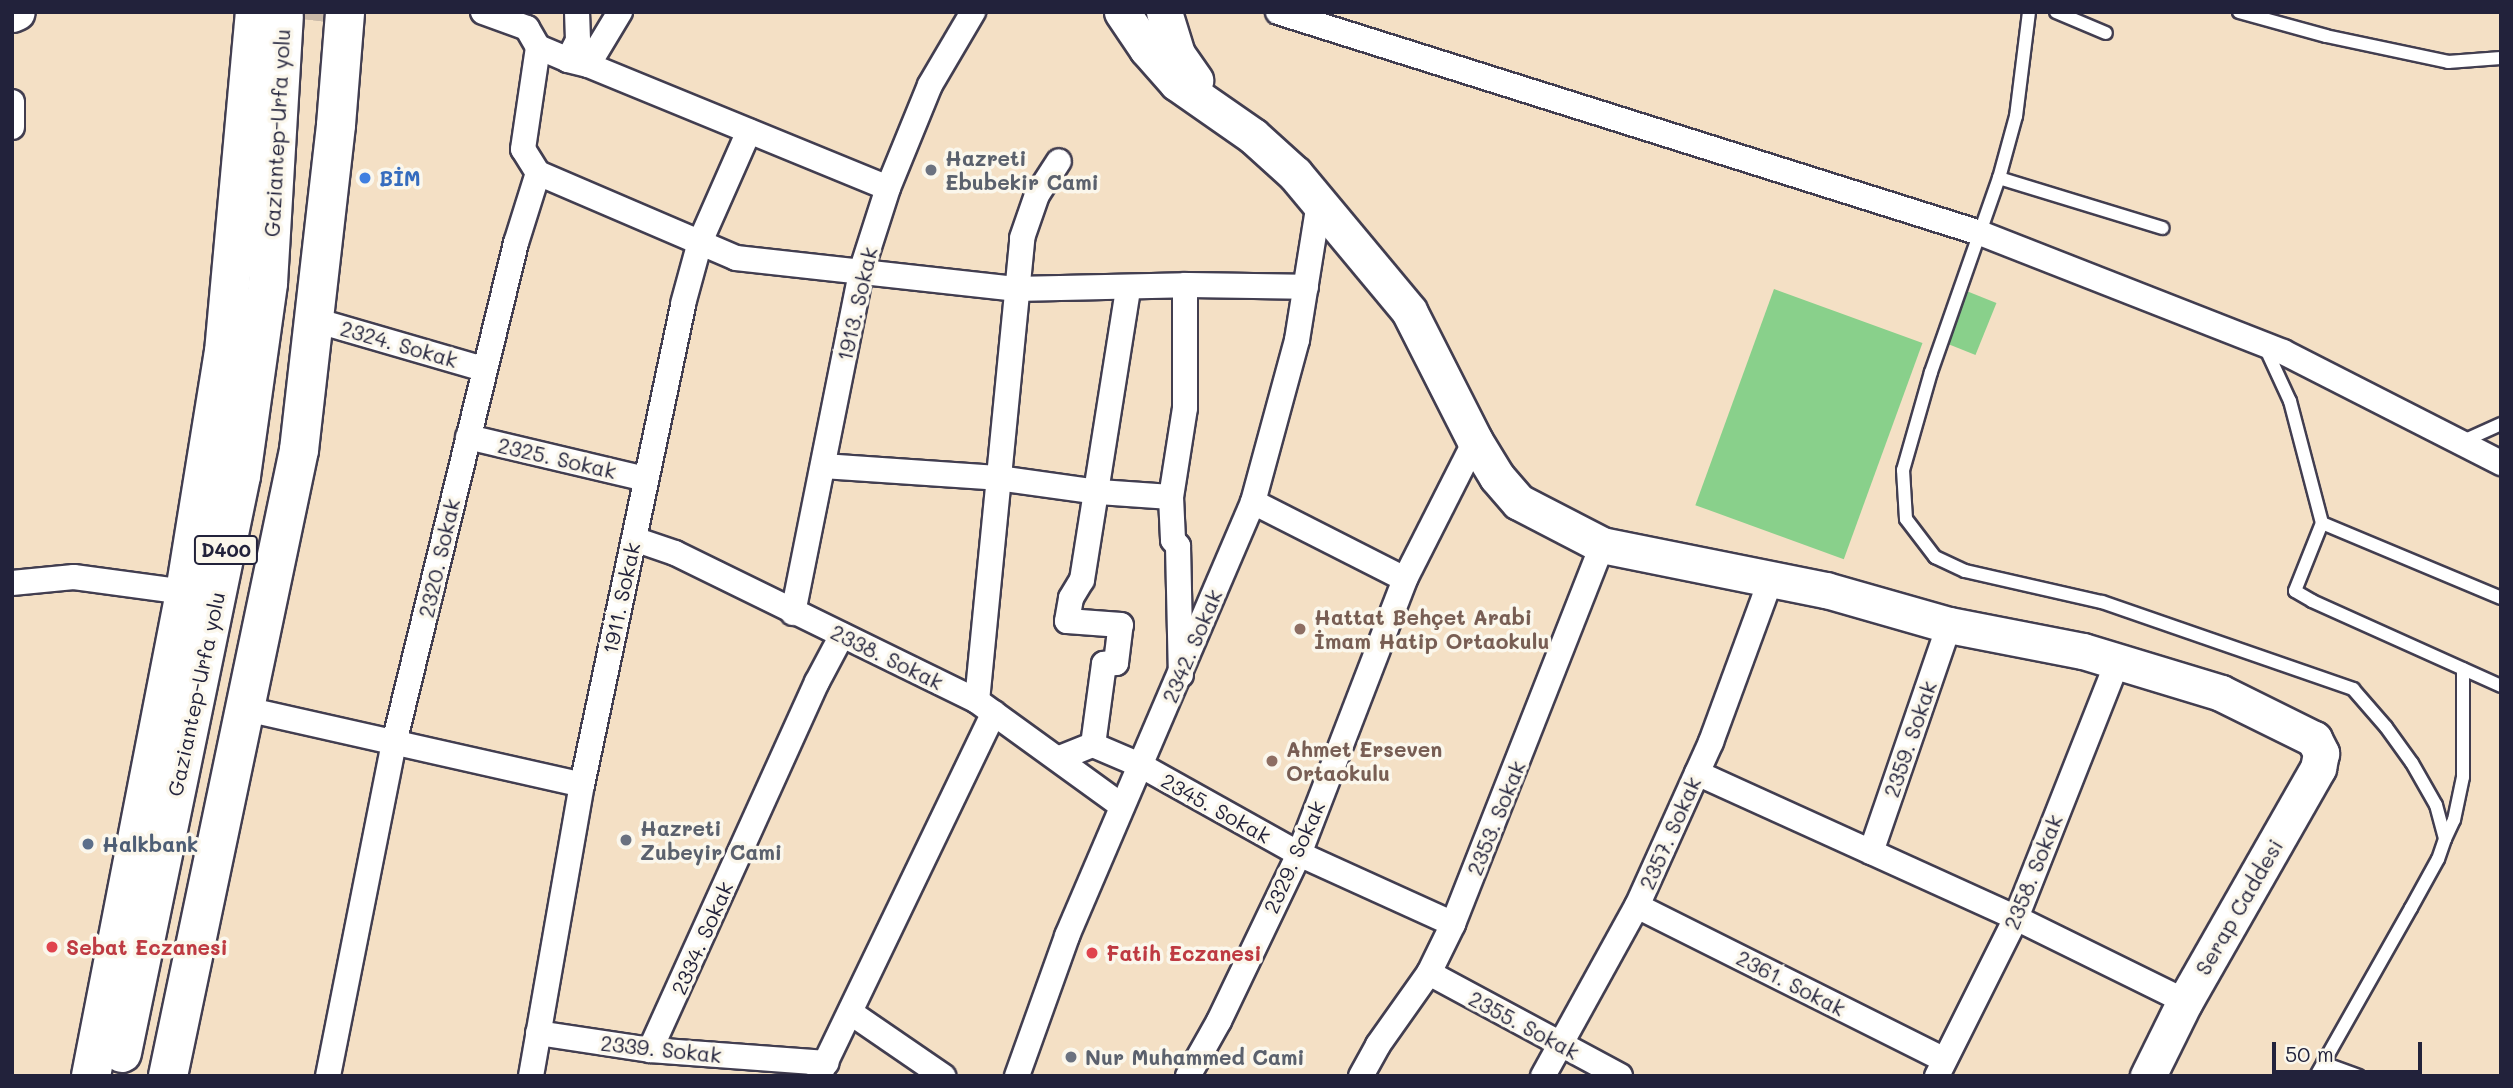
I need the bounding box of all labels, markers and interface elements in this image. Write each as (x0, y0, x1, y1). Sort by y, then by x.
street label: Gaziantep-Urfa yolu (259, 28, 295, 238)
place label: Hazreti Ebubekir Cami (945, 145, 1099, 195)
marker: Hazreti Ebubekir Cami (923, 162, 939, 178)
place label: BİM (379, 165, 421, 191)
marker: BİM (357, 170, 373, 186)
street label: 1913. Sokak (832, 245, 882, 363)
street label: 2324. Sokak (338, 315, 460, 373)
street label: 2325. Sokak (495, 432, 619, 484)
street label: 2320. Sokak (413, 496, 465, 620)
road number: D400 (193, 534, 259, 566)
street label: 1911. Sokak (597, 540, 645, 656)
street label: 2342. Sokak (1157, 586, 1227, 706)
street label: Gaziantep-Urfa yolu (162, 590, 230, 798)
place label: Hattat Behçet Arabi İmam Hatip Ortaokulu (1314, 604, 1550, 654)
street label: 2338. Sokak (827, 619, 947, 695)
marker: Hattat Behçet Arabi İmam Hatip Ortaokulu (1292, 621, 1308, 637)
street label: 2359. Sokak (1878, 678, 1942, 800)
place label: Ahmet Erseven Ortaokulu (1286, 736, 1442, 786)
marker: Ahmet Erseven Ortaokulu (1264, 753, 1280, 769)
street label: 2353. Sokak (1462, 757, 1530, 879)
street label: 2345. Sokak (1157, 768, 1275, 848)
street label: 2357. Sokak (1634, 773, 1706, 893)
street label: 2329. Sokak (1258, 797, 1330, 917)
street label: 2358. Sokak (1999, 811, 2067, 933)
place label: Hazreti Zubeyir Cami (640, 815, 782, 865)
place label: Halkbank (102, 831, 198, 857)
marker: Hazreti Zubeyir Cami (618, 832, 634, 848)
street label: Serap Caddesi (2190, 835, 2288, 979)
marker: Halkbank (80, 836, 96, 852)
street label: 2334. Sokak (666, 877, 738, 999)
place label: Sebat Eczanesi (66, 934, 228, 960)
marker: Sebat Eczanesi (44, 939, 60, 955)
place label: Fatih Eczanesi (1106, 940, 1262, 966)
marker: Fatih Eczanesi (1084, 945, 1100, 961)
street label: 2361. Sokak (1732, 945, 1850, 1021)
street label: 2355. Sokak (1465, 985, 1583, 1065)
scale bar (2275, 1028, 2426, 1072)
street label: 2339. Sokak (599, 1030, 723, 1068)
text: 50 m (2285, 1040, 2334, 1067)
place label: Nur Muhammed Cami (1085, 1044, 1305, 1070)
marker: Nur Muhammed Cami (1063, 1049, 1079, 1065)

